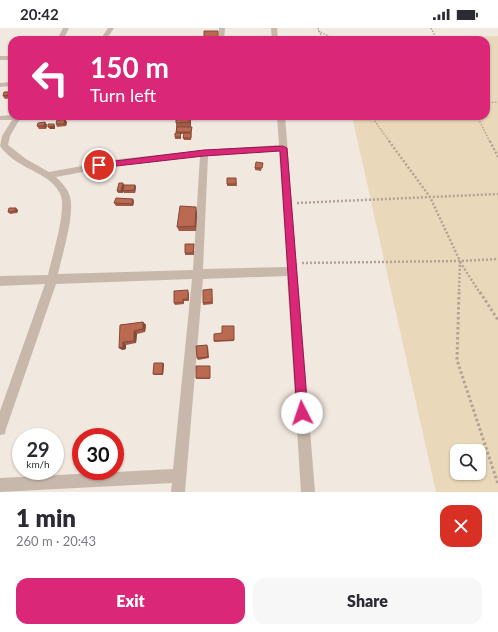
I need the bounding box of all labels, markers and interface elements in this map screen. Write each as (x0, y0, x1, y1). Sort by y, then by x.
text: 20:42 (20, 5, 59, 23)
text: 150 m (90, 50, 169, 84)
icon: left (24, 52, 76, 104)
text: Turn left (90, 84, 156, 106)
pin (82, 148, 116, 182)
icon: arrive (88, 154, 110, 176)
position arrow (281, 392, 323, 434)
speed limit sign: 30 (72, 428, 124, 480)
text: 29 (26, 437, 50, 461)
map controls (450, 444, 486, 480)
button: search (450, 444, 486, 480)
text: km/h (26, 458, 50, 470)
text: 1 min (16, 503, 76, 532)
button: close (440, 505, 482, 547)
text: 260 m · 20:43 (16, 533, 96, 549)
button: Exit (16, 578, 245, 624)
button: Share (253, 578, 482, 624)

